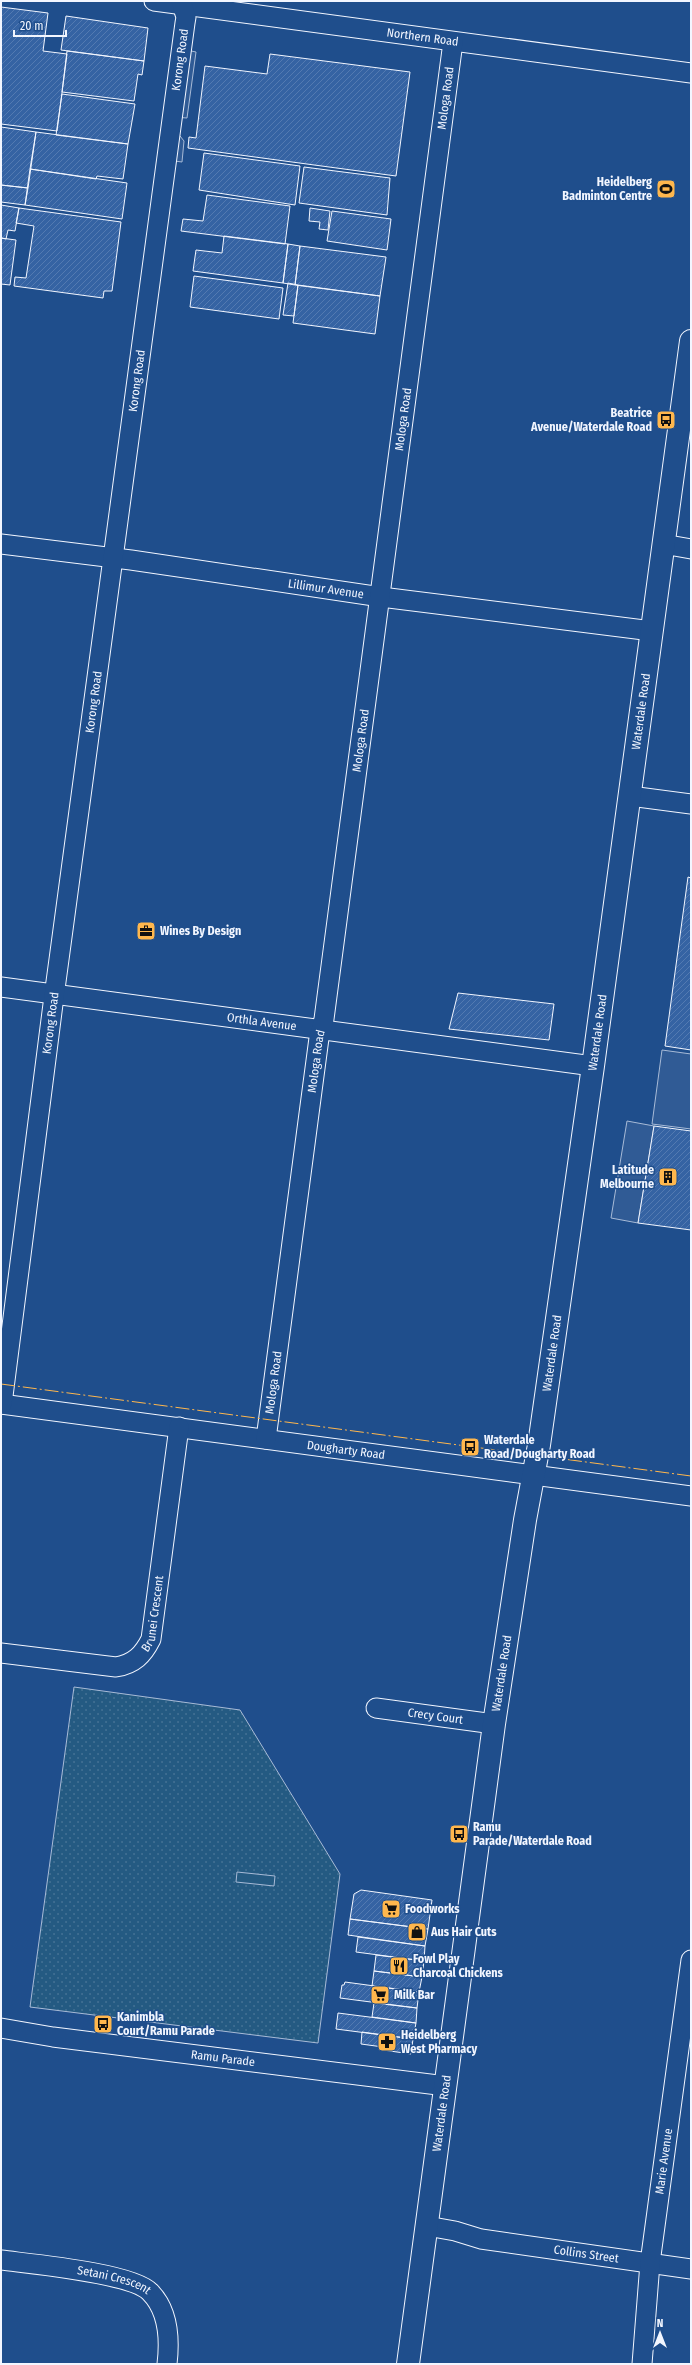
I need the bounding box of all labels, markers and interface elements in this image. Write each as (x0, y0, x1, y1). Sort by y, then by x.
scale bar (14, 12, 66, 38)
text: 20 m (20, 19, 44, 33)
street label: Northern Road (386, 25, 459, 49)
street label: Korong Road (169, 28, 191, 92)
street label: Mologa Road (435, 66, 457, 130)
place label: Heidelberg Badminton Centre (562, 175, 652, 203)
sports icon: Heidelberg Badminton Centre (655, 178, 677, 200)
street label: Korong Road (126, 349, 148, 413)
street label: Mologa Road (392, 387, 414, 452)
place label: Beatrice Avenue/Waterdale Road (530, 406, 652, 434)
bus stop icon: Beatrice Avenue/Waterdale Road (655, 409, 677, 431)
street label: Lillimur Avenue (287, 576, 365, 601)
street label: Korong Road (83, 670, 105, 734)
street label: Waterdale Road (629, 672, 653, 751)
street label: Mologa Road (350, 708, 372, 773)
office icon: Wines By Design (135, 920, 157, 942)
place label: Wines By Design (160, 924, 241, 938)
street label: Korong Road (40, 991, 62, 1055)
street label: Waterdale Road (585, 993, 610, 1072)
street label: Orthla Avenue (226, 1010, 297, 1033)
street label: Mologa Road (305, 1028, 328, 1094)
place label: Latitude Melbourne (600, 1163, 654, 1191)
building icon: Latitude Melbourne (657, 1166, 679, 1188)
street label: Waterdale Road (540, 1314, 564, 1392)
street label: Mologa Road (262, 1350, 285, 1415)
place label: Waterdale Road/Dougharty Road (484, 1433, 595, 1461)
bus stop icon: Waterdale Road/Dougharty Road (459, 1436, 481, 1458)
street label: Dougharty Road (306, 1438, 386, 1462)
street label: Brunei Crescent (138, 1575, 166, 1654)
street label: Waterdale Road (489, 1634, 514, 1712)
street label: Crecy Court (407, 1705, 464, 1727)
place label: Ramu Parade/Waterdale Road (473, 1820, 592, 1848)
bus stop icon: Ramu Parade/Waterdale Road (448, 1823, 470, 1845)
supermarket icon: Foodworks (380, 1898, 402, 1920)
place label: Foodworks (405, 1902, 460, 1916)
shop icon: Aus Hair Cuts (406, 1921, 428, 1943)
place label: Aus Hair Cuts (430, 1925, 497, 1939)
place label: Fowl Play Charcoal Chickens (413, 1952, 504, 1980)
restaurant icon: Fowl Play Charcoal Chickens (388, 1955, 410, 1977)
supermarket icon: Milk Bar (369, 1984, 391, 2006)
place label: Milk Bar (394, 1988, 435, 2002)
place label: Kanimbla Court/Ramu Parade (117, 2010, 215, 2038)
bus stop icon: Kanimbla Court/Ramu Parade (92, 2013, 114, 2035)
place label: Heidelberg West Pharmacy (401, 2028, 477, 2056)
pharmacy icon: Heidelberg West Pharmacy (376, 2031, 398, 2053)
street label: Ramu Parade (190, 2047, 256, 2069)
street label: Waterdale Road (430, 2074, 454, 2152)
street label: Marie Avenue (652, 2127, 675, 2195)
street label: Collins Street (553, 2242, 620, 2266)
street label: Setani Crescent (76, 2263, 154, 2297)
north arrow (640, 2313, 680, 2353)
text: N (657, 2317, 663, 2330)

